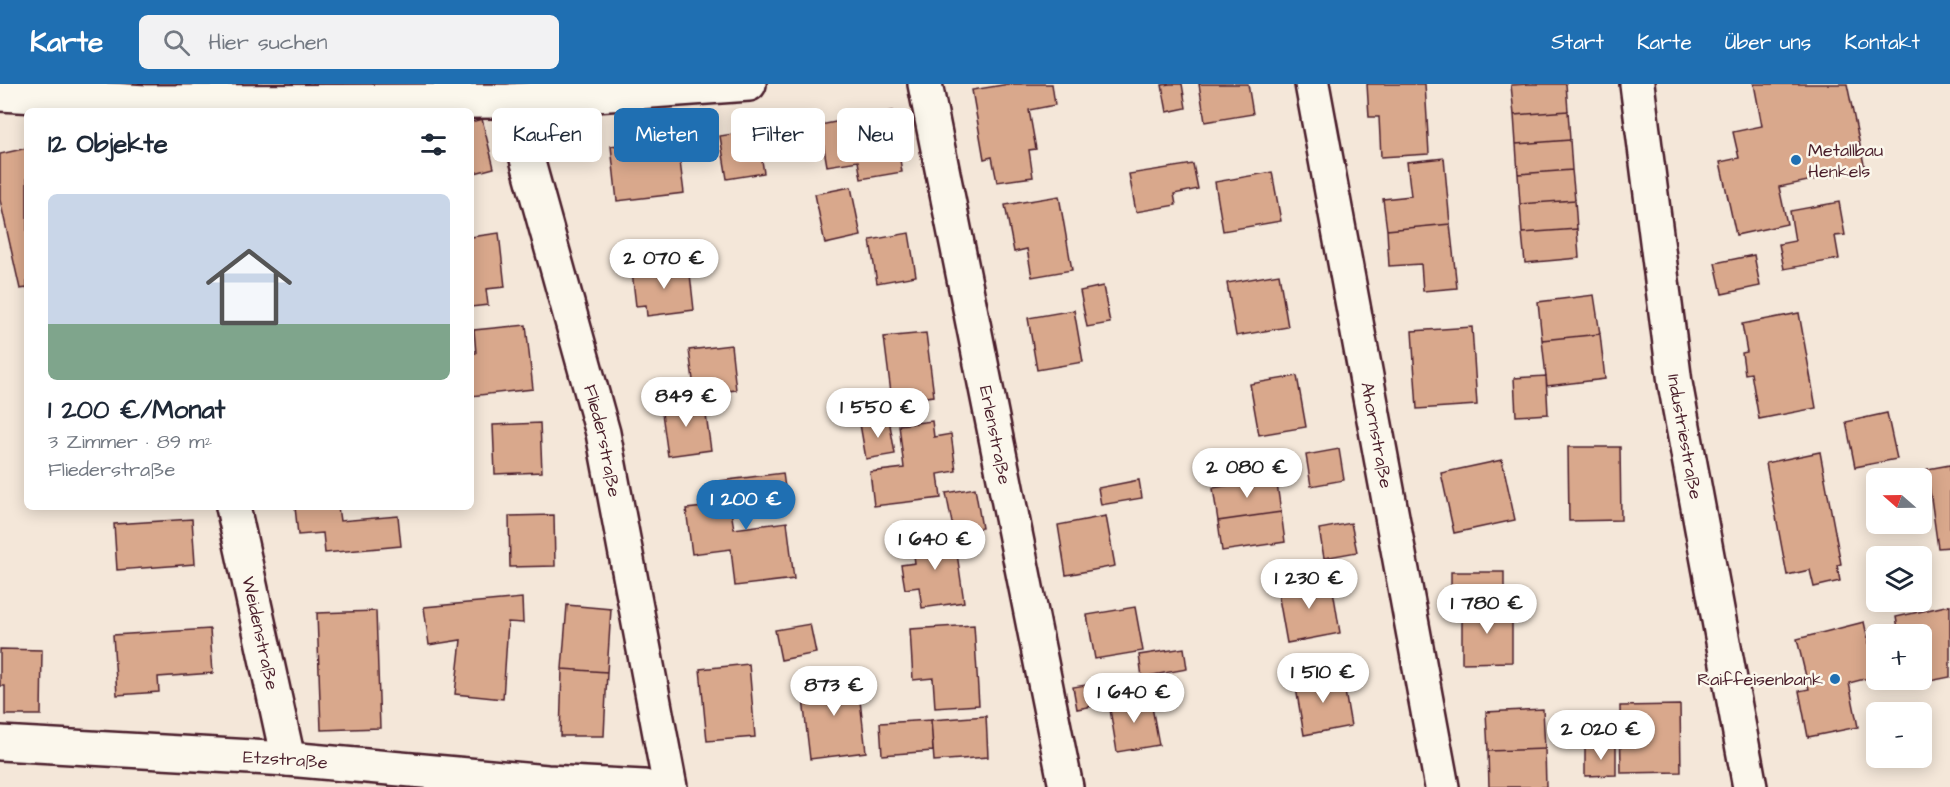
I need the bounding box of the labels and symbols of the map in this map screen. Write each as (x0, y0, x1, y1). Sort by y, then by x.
place label: Metallbau Henkels (1808, 138, 1883, 184)
marker: Metallbau Henkels (1789, 153, 1803, 167)
pin: 2 070 € (609, 239, 719, 290)
street label: Industriestraße (1661, 373, 1708, 502)
pin: 849 € (644, 377, 728, 428)
street label: Ahornstraße (1354, 380, 1399, 491)
street label: Fliederstraße (577, 382, 627, 499)
street label: Erlenstraße (973, 384, 1017, 487)
pin: 1 550 € (823, 388, 933, 439)
pin: 2 080 € (1192, 448, 1302, 499)
north arrow (1866, 468, 1932, 534)
pin: 1 200 € (691, 480, 801, 531)
pin: 1 640 € (880, 520, 990, 571)
pin: 1 230 € (1254, 559, 1364, 610)
street label: Weidenstraße (236, 574, 285, 692)
pin: 1 780 € (1432, 584, 1542, 635)
pin: 1 510 € (1268, 653, 1378, 704)
pin: 873 € (792, 666, 876, 717)
place label: Raiffeisenbank (1697, 667, 1823, 692)
marker: Raiffeisenbank (1828, 672, 1842, 686)
pin: 1 640 € (1079, 673, 1189, 724)
pin: 2 020 € (1546, 710, 1656, 761)
street label: Etzstraße (242, 745, 329, 776)

